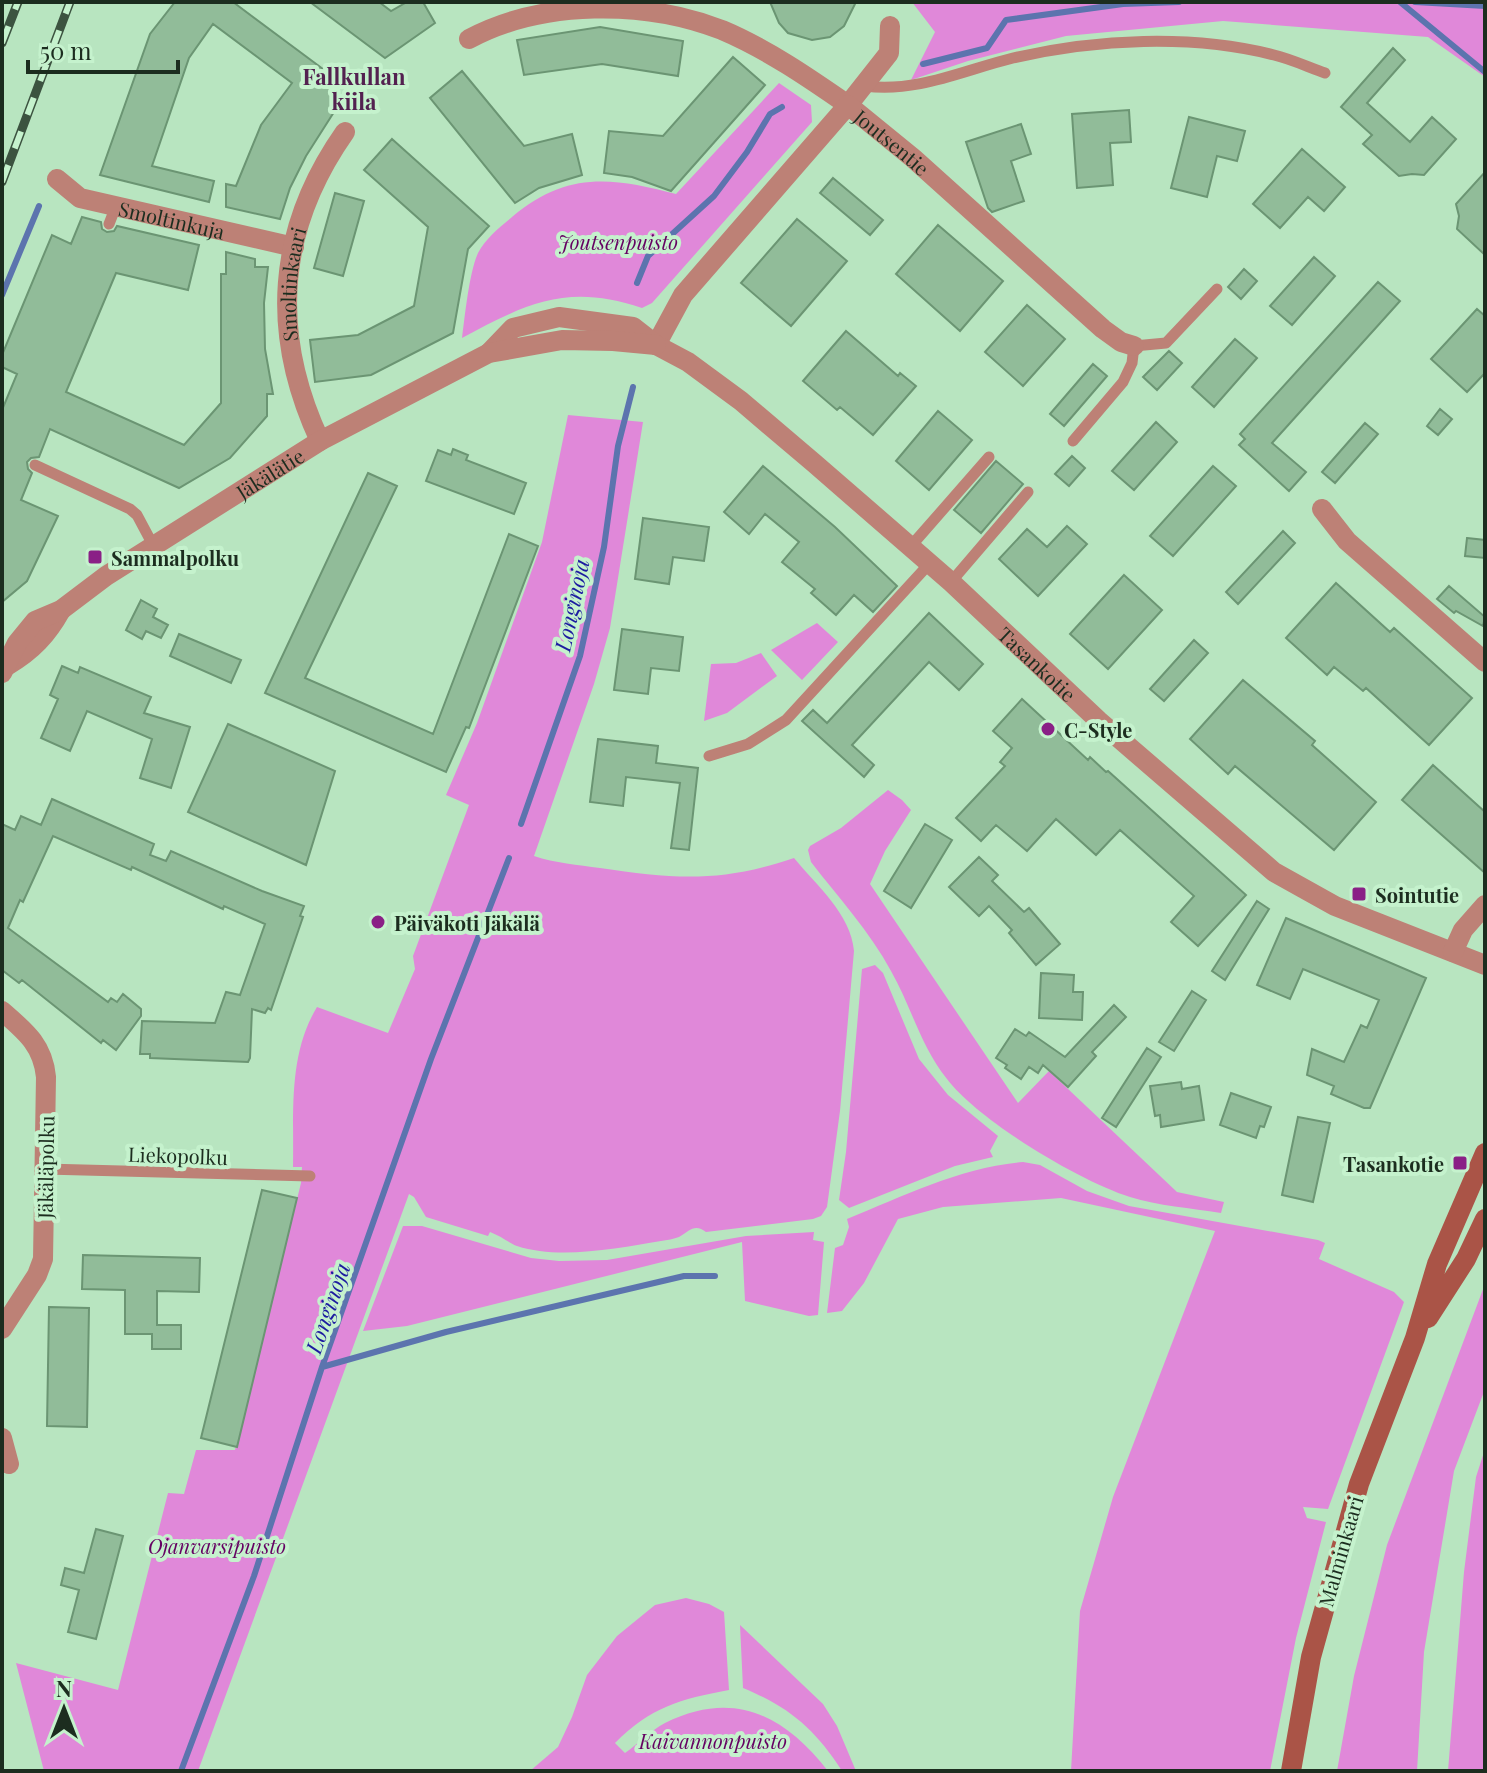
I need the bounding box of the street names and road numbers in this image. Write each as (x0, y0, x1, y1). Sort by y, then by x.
street label: Joutsentie (848, 102, 936, 181)
street label: Smoltinkuja (116, 194, 227, 244)
street label: Smoltinkaari (274, 224, 311, 343)
street label: Jäkälätie (230, 441, 309, 505)
street label: Tasankotie (993, 620, 1082, 707)
street label: Jäkäläpolku (31, 1115, 59, 1220)
street label: Liekopolku (128, 1140, 229, 1170)
street label: Malminkaari (1311, 1492, 1369, 1610)

